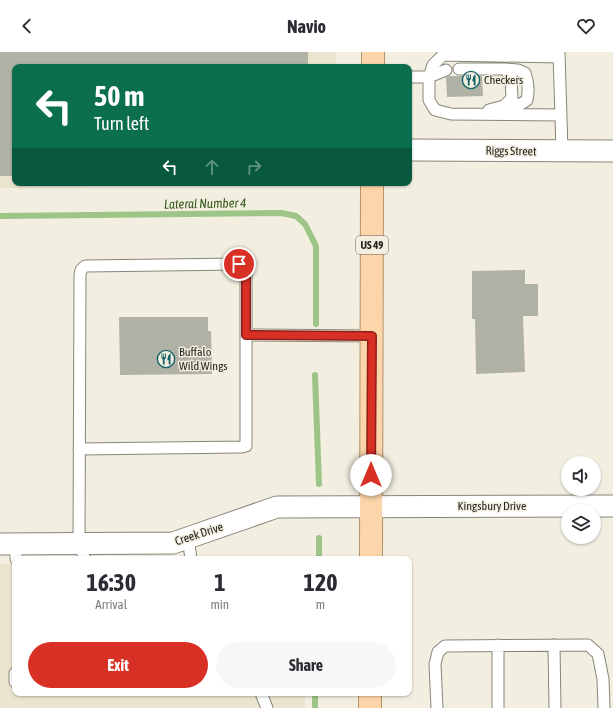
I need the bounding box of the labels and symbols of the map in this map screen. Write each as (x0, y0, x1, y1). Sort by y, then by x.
restaurant icon: Checkers (461, 70, 481, 90)
place label: Checkers (484, 73, 523, 87)
street label: Riggs Street (485, 144, 537, 158)
water label: Lateral Number 4 (164, 195, 246, 212)
road number: US 49 (356, 236, 388, 254)
pin (222, 247, 256, 281)
place label: Buffalo Wild Wings (179, 345, 228, 373)
restaurant icon: Buffalo Wild Wings (156, 349, 176, 369)
position arrow (350, 454, 392, 496)
street label: Kingsbury Drive (458, 499, 526, 513)
street label: Creek Drive (173, 520, 225, 548)

